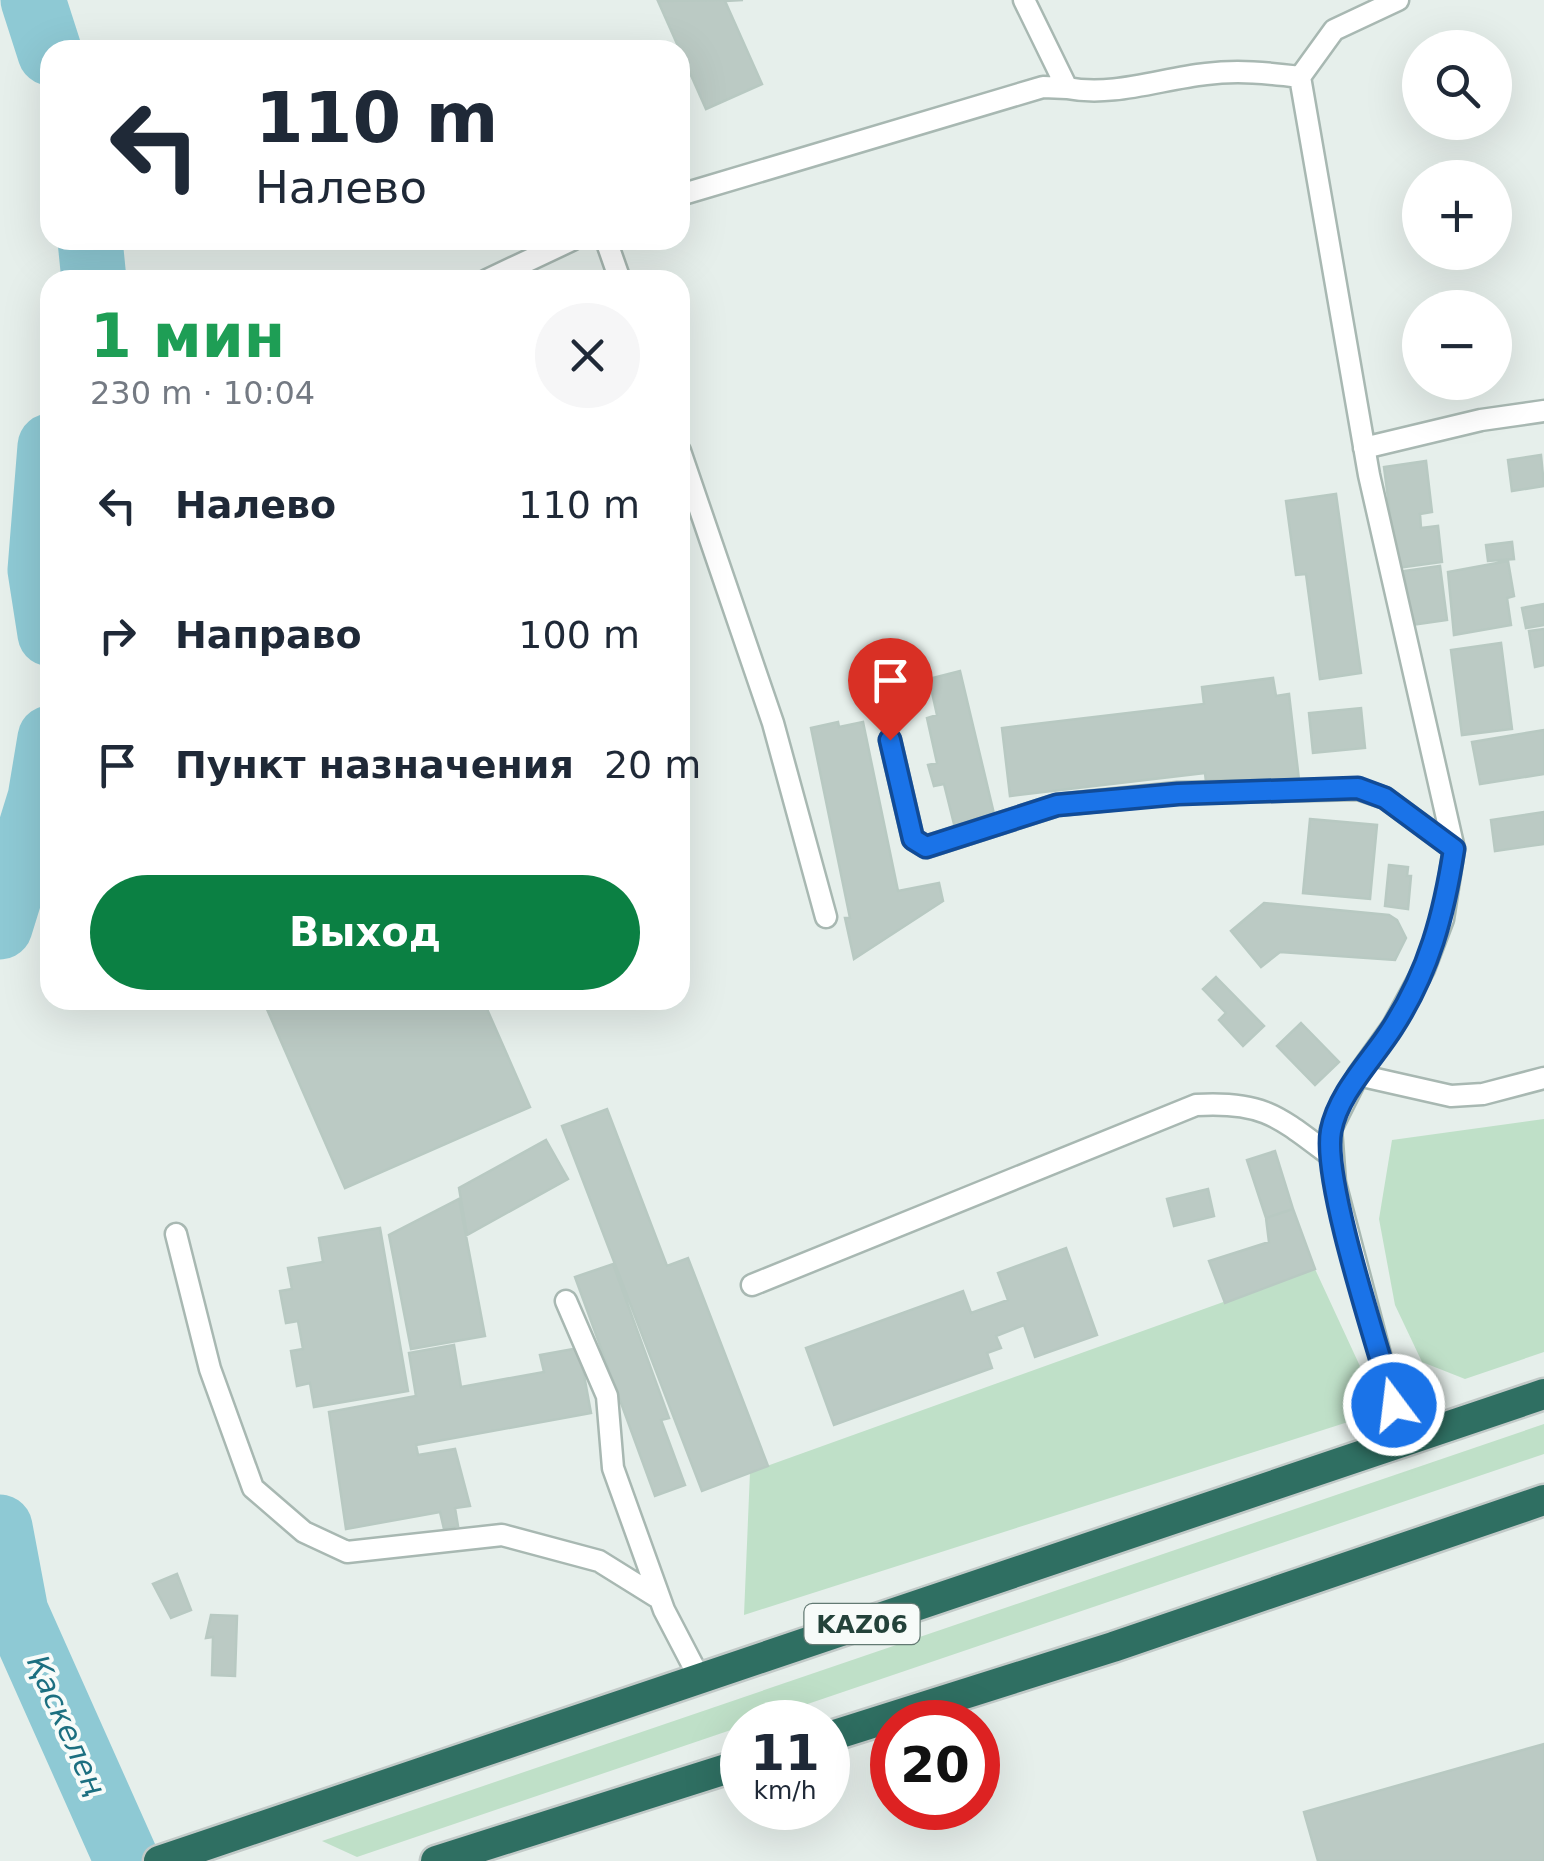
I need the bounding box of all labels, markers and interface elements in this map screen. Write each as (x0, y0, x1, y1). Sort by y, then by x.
map controls (1402, 30, 1512, 400)
button: search (1402, 30, 1512, 140)
text: 110 m (255, 77, 498, 159)
icon: left (90, 80, 220, 210)
button: + (1402, 160, 1512, 270)
text: Налево (255, 161, 427, 214)
button: − (1402, 290, 1512, 400)
text: 1 мин (90, 301, 285, 371)
button: close (535, 303, 640, 408)
text: 230 m · 10:04 (90, 374, 315, 412)
icon: left (90, 478, 145, 533)
text: Налево (175, 483, 336, 527)
text: 110 m (518, 483, 640, 527)
icon: right (90, 608, 145, 663)
text: Направо (175, 613, 362, 657)
text: 100 m (518, 613, 640, 657)
pin (848, 638, 933, 741)
icon: arrive (863, 653, 918, 708)
icon: arrive (90, 738, 145, 793)
text: Пункт назначения (175, 743, 574, 787)
text: 20 m (604, 743, 701, 787)
button: Выход (90, 875, 640, 990)
position arrow (1342, 1353, 1446, 1457)
road number: KАZ06 (804, 1604, 920, 1644)
water label: Қаскелең (20, 1649, 113, 1801)
speed limit sign: 20 (870, 1700, 1000, 1830)
text: 11 (750, 1724, 820, 1782)
text: km/h (753, 1776, 817, 1805)

